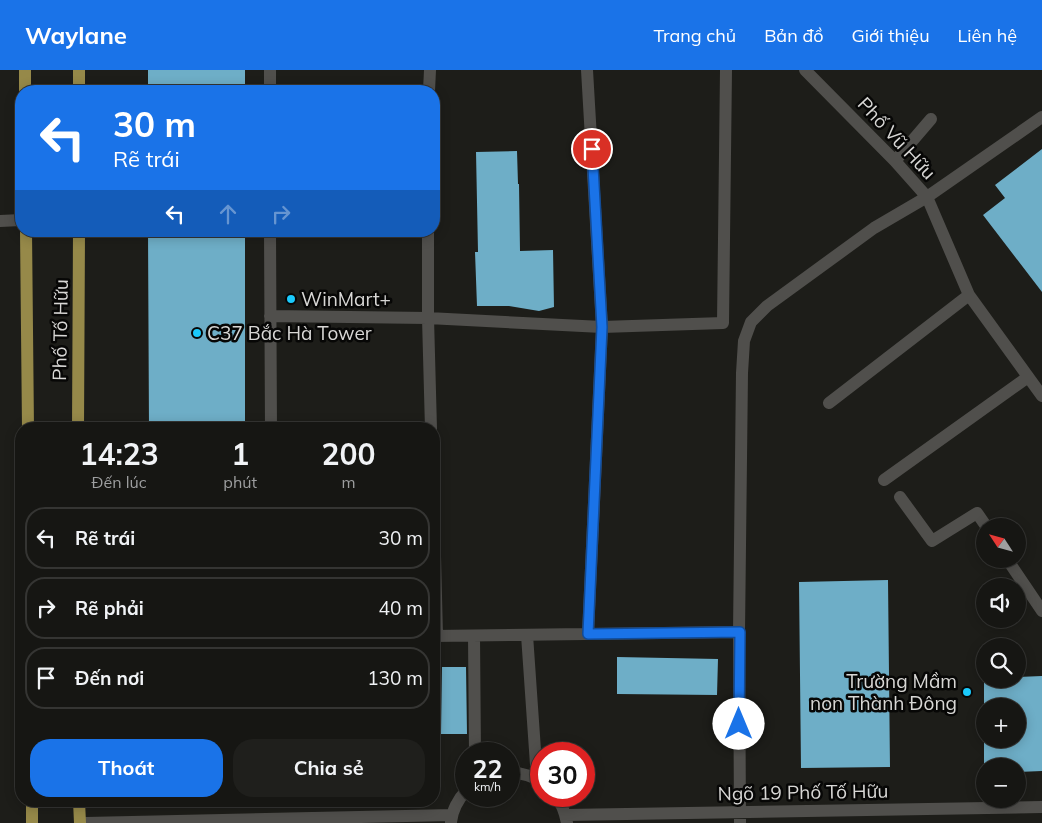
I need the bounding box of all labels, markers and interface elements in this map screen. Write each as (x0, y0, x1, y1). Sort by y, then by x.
text: Waylane (25, 20, 127, 50)
text: Trang chủ (653, 24, 736, 47)
text: Bản đồ (764, 24, 824, 47)
text: Giới thiệu (852, 24, 930, 47)
text: Liên hệ (958, 24, 1017, 47)
street label: Phố Vũ Hữu (853, 92, 941, 184)
text: 30 m (113, 102, 196, 146)
icon: left (30, 105, 95, 170)
pin (571, 128, 613, 170)
icon: arrive (578, 135, 606, 163)
text: Rẽ trái (113, 145, 180, 173)
icon: left (161, 200, 189, 228)
icon: ahead (214, 200, 242, 228)
icon: right (267, 200, 295, 228)
street label: Phố Tố Hữu (47, 279, 73, 381)
place label: WinMart+ (301, 287, 391, 311)
marker: WinMart+ (285, 293, 297, 305)
place label: C37 Bắc Hà Tower (207, 321, 372, 345)
marker: C37 Bắc Hà Tower (191, 327, 203, 339)
text: 14:23 (79, 435, 159, 473)
text: 1 (231, 435, 249, 473)
text: 200 (322, 435, 376, 473)
text: Đến lúc (92, 472, 147, 492)
text: phút (223, 472, 257, 492)
text: m (342, 472, 356, 492)
north arrow (976, 518, 1026, 568)
map controls (976, 518, 1026, 808)
icon: left (32, 524, 60, 552)
text: Rẽ trái (75, 526, 135, 550)
text: 30 m (379, 526, 423, 550)
button: sound (976, 578, 1026, 628)
icon: right (32, 594, 60, 622)
text: Rẽ phải (75, 596, 144, 620)
text: 40 m (379, 596, 423, 620)
button: search (976, 638, 1026, 688)
icon: arrive (32, 664, 60, 692)
text: Đến nơi (75, 666, 144, 690)
text: 130 m (367, 666, 423, 690)
place label: Trường Mầm non Thành Đông (810, 669, 957, 715)
marker: Trường Mầm non Thành Đông (961, 686, 973, 698)
position arrow (712, 697, 764, 749)
button: + (976, 698, 1026, 748)
button: Thoát (30, 739, 223, 797)
button: Chia sẻ (233, 739, 425, 797)
speed limit sign: 30 (530, 742, 595, 807)
text: 22 (472, 753, 503, 784)
button: − (976, 758, 1026, 808)
text: km/h (474, 779, 501, 794)
street label: Ngõ 19 Phố Tố Hữu (717, 779, 889, 805)

